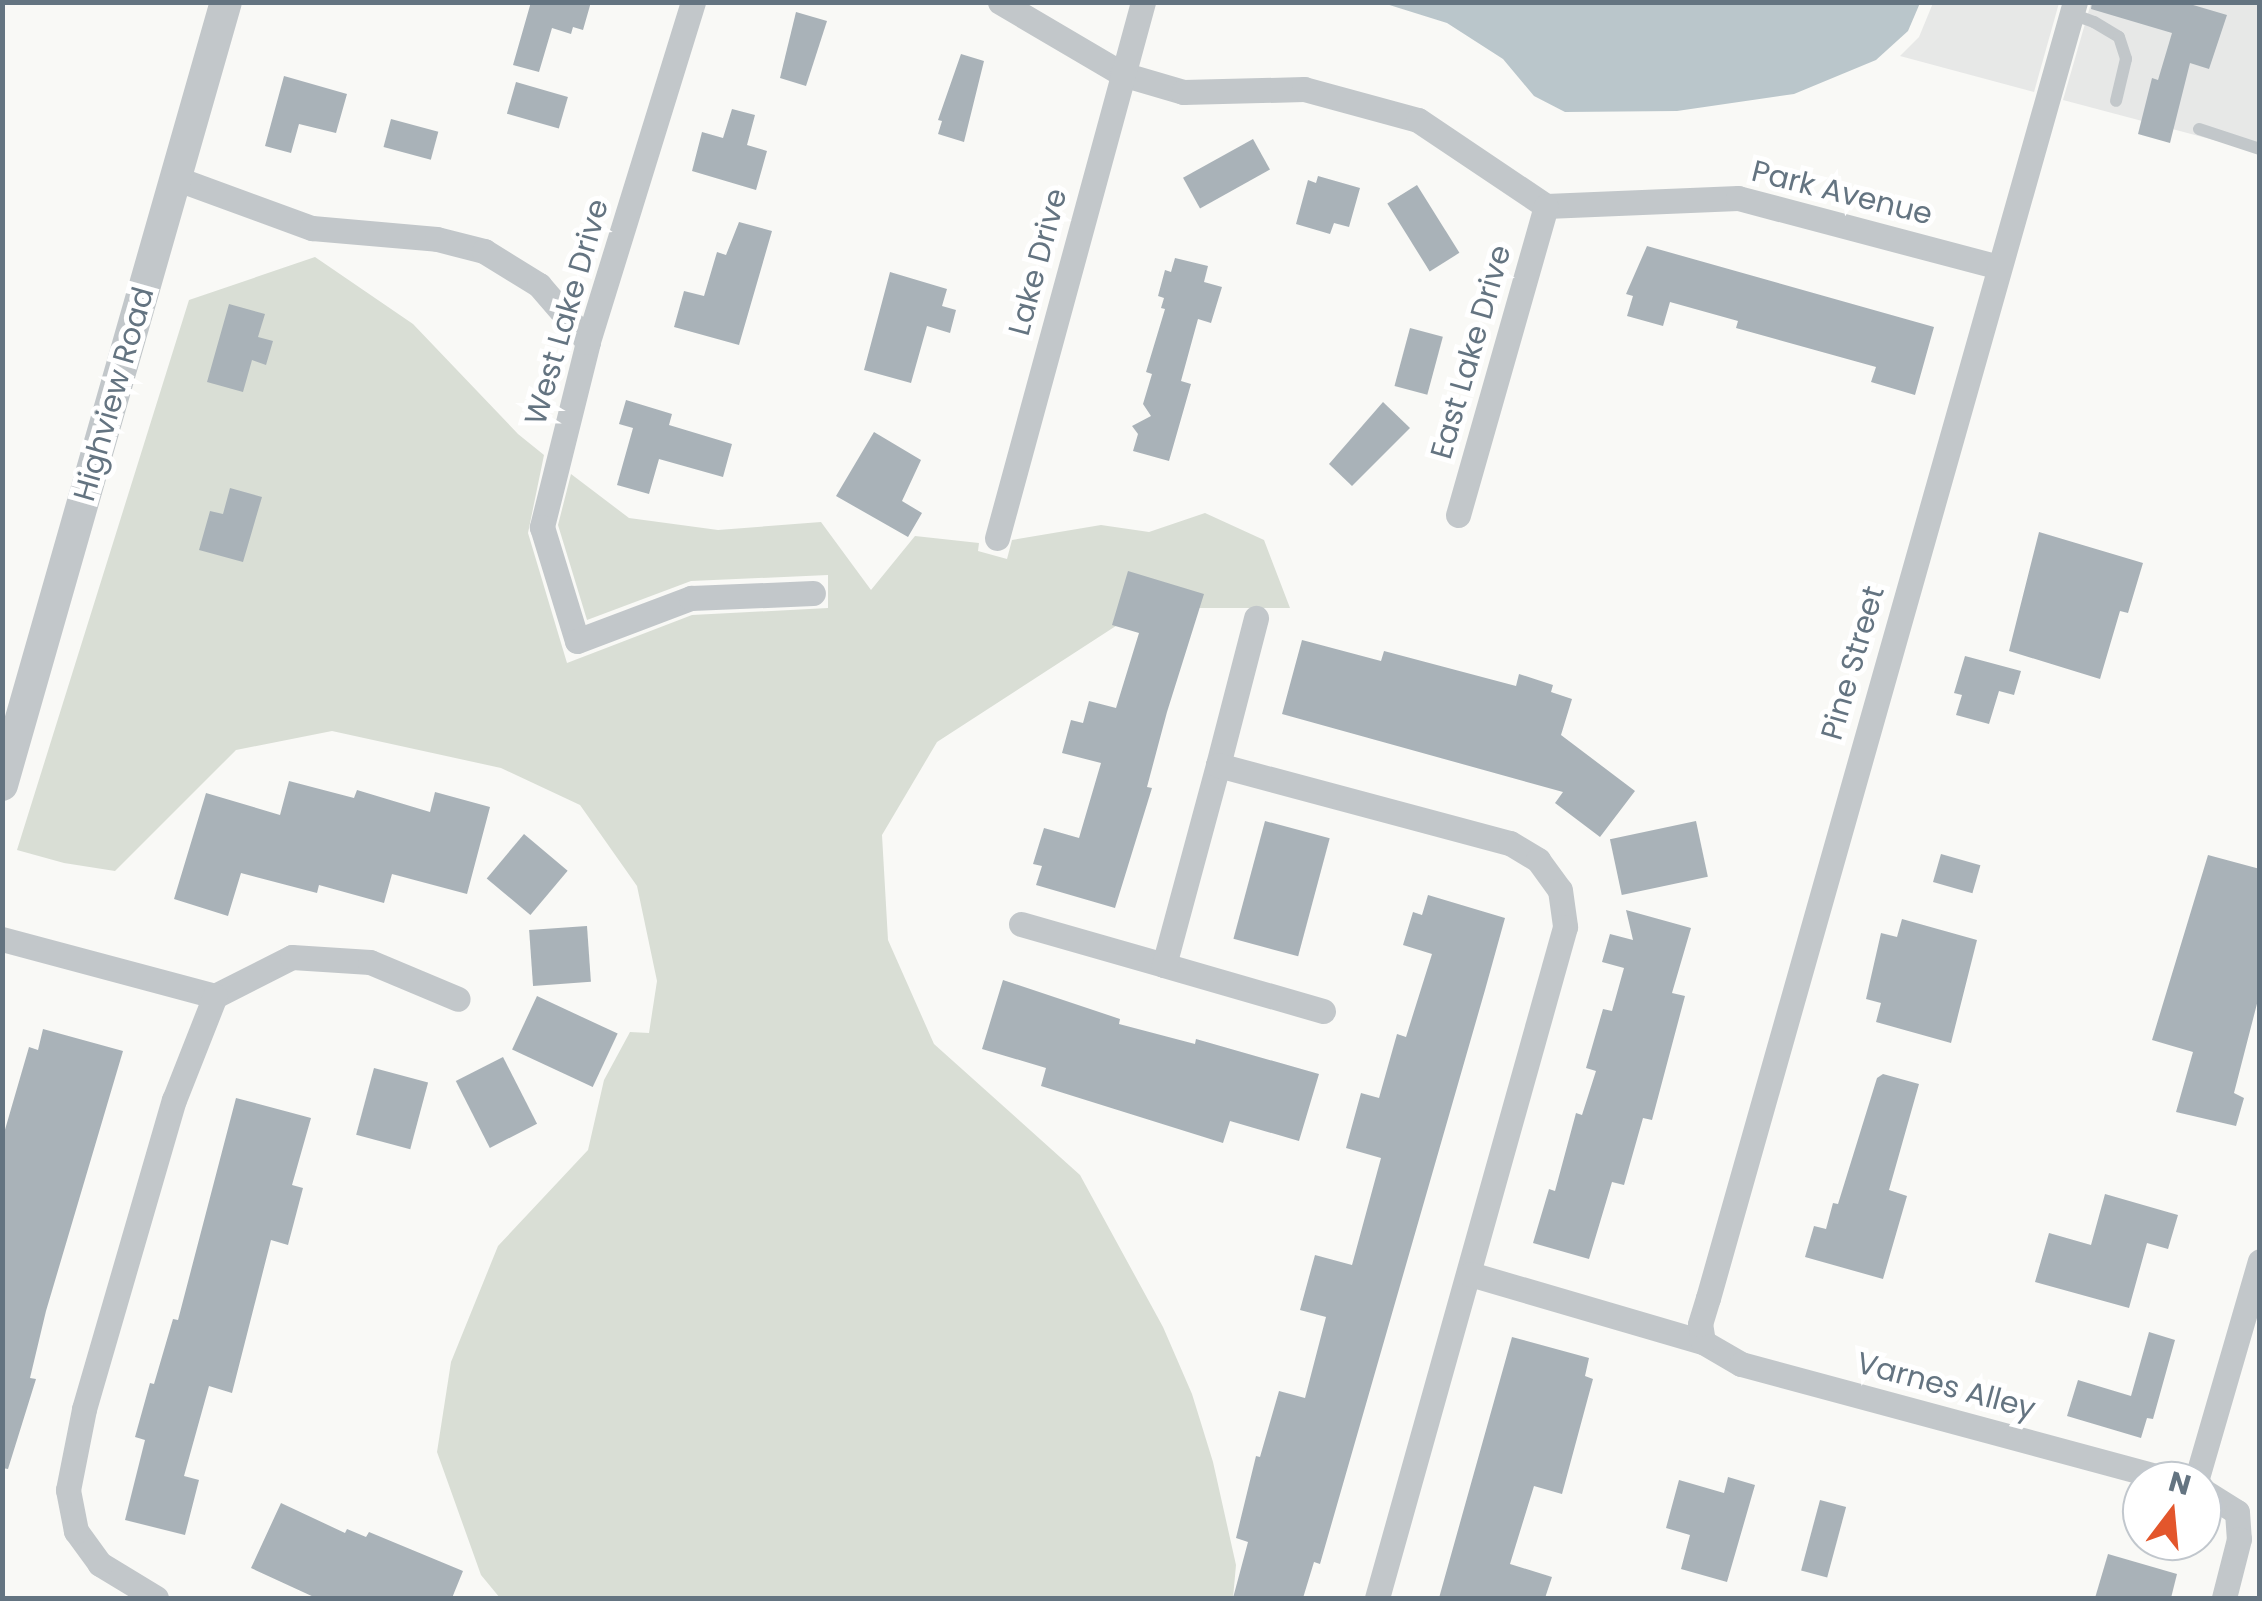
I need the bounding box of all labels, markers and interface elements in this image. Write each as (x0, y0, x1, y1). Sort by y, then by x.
street label: Park Avenue (1748, 153, 1936, 233)
street label: Lake Drive (1001, 185, 1075, 339)
street label: West Lake Drive (518, 195, 616, 429)
street label: East Lake Drive (1423, 241, 1519, 463)
street label: Highview Road (66, 283, 162, 505)
street label: Pine Street (1814, 582, 1892, 744)
street label: Varnes Alley (1853, 1345, 2039, 1427)
north arrow (2122, 1461, 2222, 1561)
text: N (2164, 1462, 2195, 1505)

